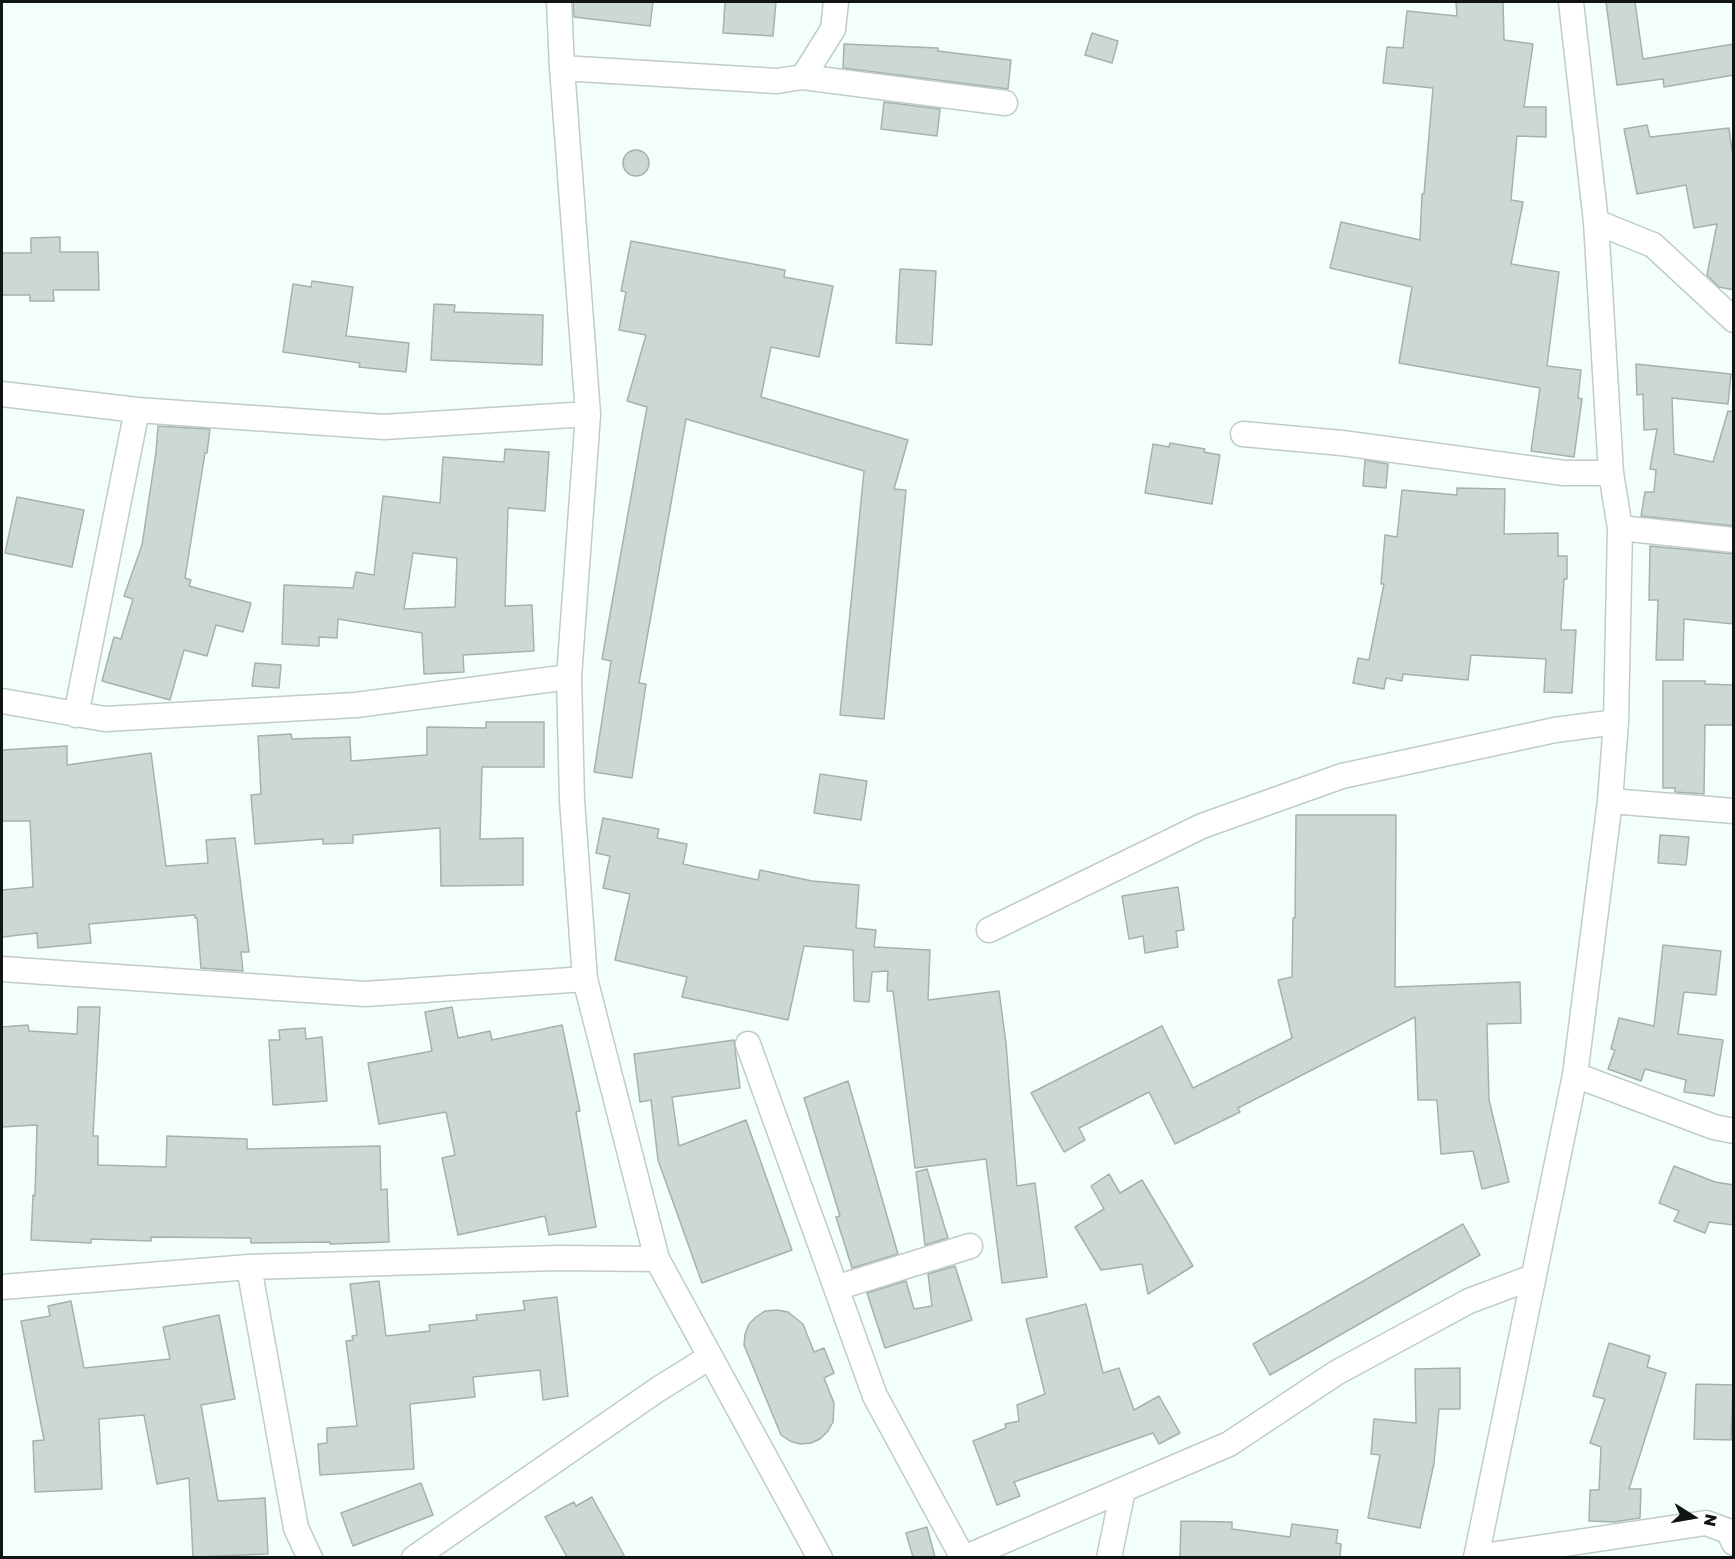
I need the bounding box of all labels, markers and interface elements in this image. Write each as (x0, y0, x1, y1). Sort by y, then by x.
north arrow (1663, 1487, 1723, 1547)
text: N (1700, 1513, 1722, 1528)

